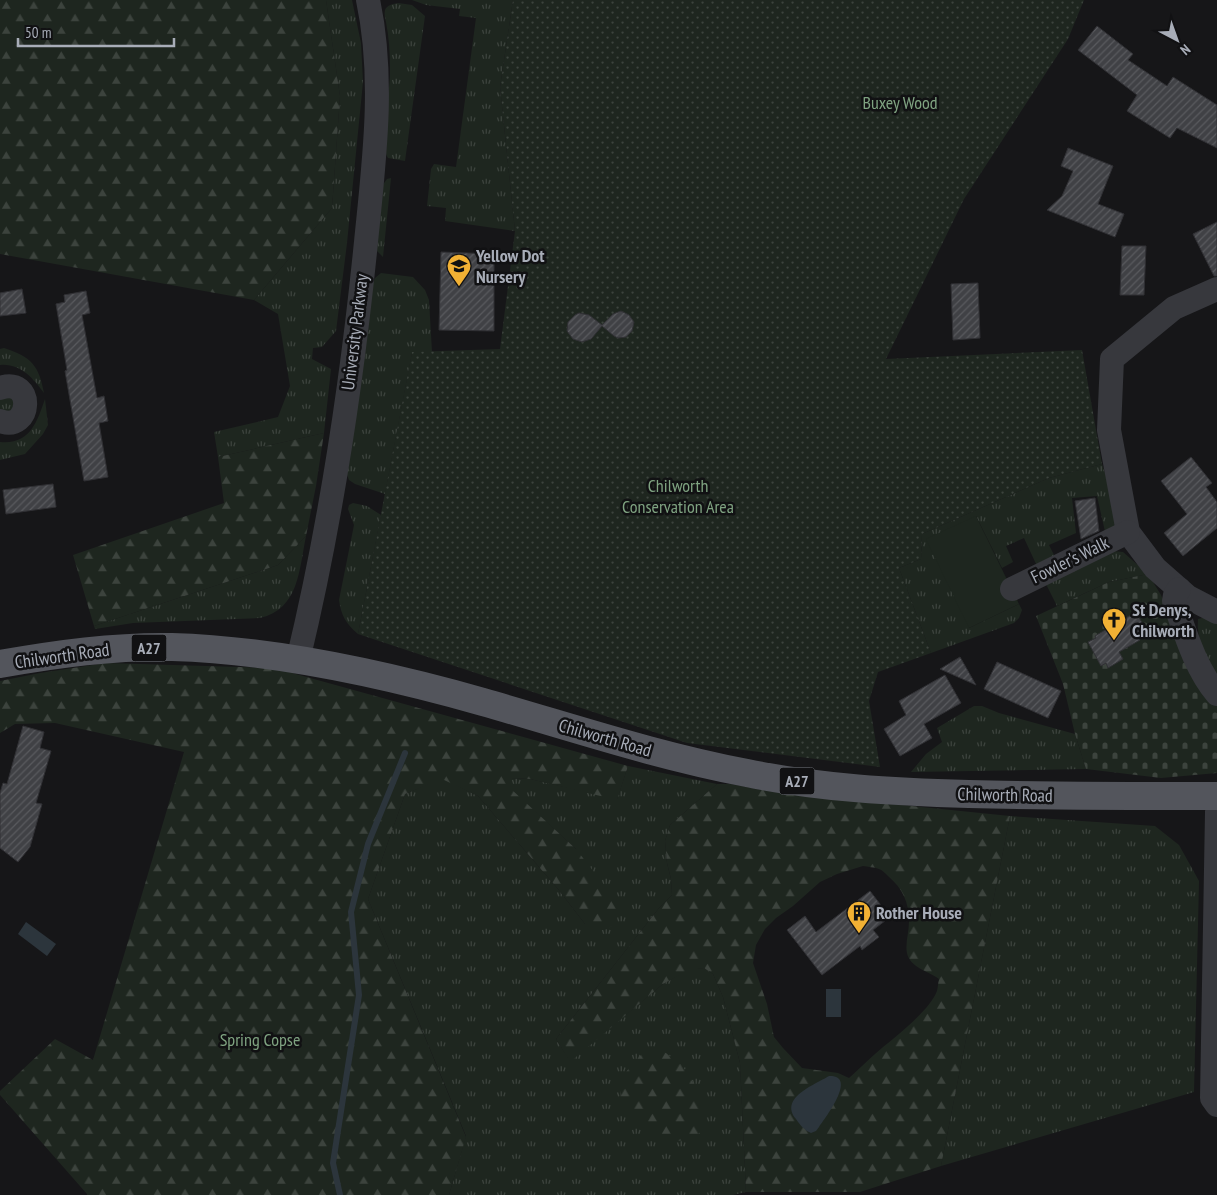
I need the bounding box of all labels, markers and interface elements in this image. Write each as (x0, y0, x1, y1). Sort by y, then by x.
scale bar (18, 15, 174, 47)
north arrow (1152, 15, 1202, 65)
text: 50 m (25, 23, 51, 42)
text: N (1177, 41, 1194, 59)
park label: Buxey Wood (862, 91, 938, 114)
place label: Yellow Dot Nursery (475, 244, 545, 288)
school or university icon: Yellow Dot Nursery (446, 253, 472, 287)
street label: University Parkway (336, 272, 373, 391)
park label: Chilworth Conservation Area (622, 474, 734, 518)
street label: Fowler's Walk (1027, 531, 1113, 588)
place label: St Denys, Chilworth (1132, 598, 1194, 642)
church icon: St Denys, Chilworth (1101, 607, 1127, 641)
road number: A27 (132, 634, 166, 661)
street label: Chilworth Road (13, 637, 111, 674)
street label: Chilworth Road (556, 713, 654, 762)
road number: A27 (780, 768, 814, 794)
street label: Chilworth Road (957, 782, 1053, 807)
building icon: Rother House (846, 900, 872, 934)
place label: Rother House (876, 901, 962, 924)
park label: Spring Copse (220, 1028, 300, 1051)

